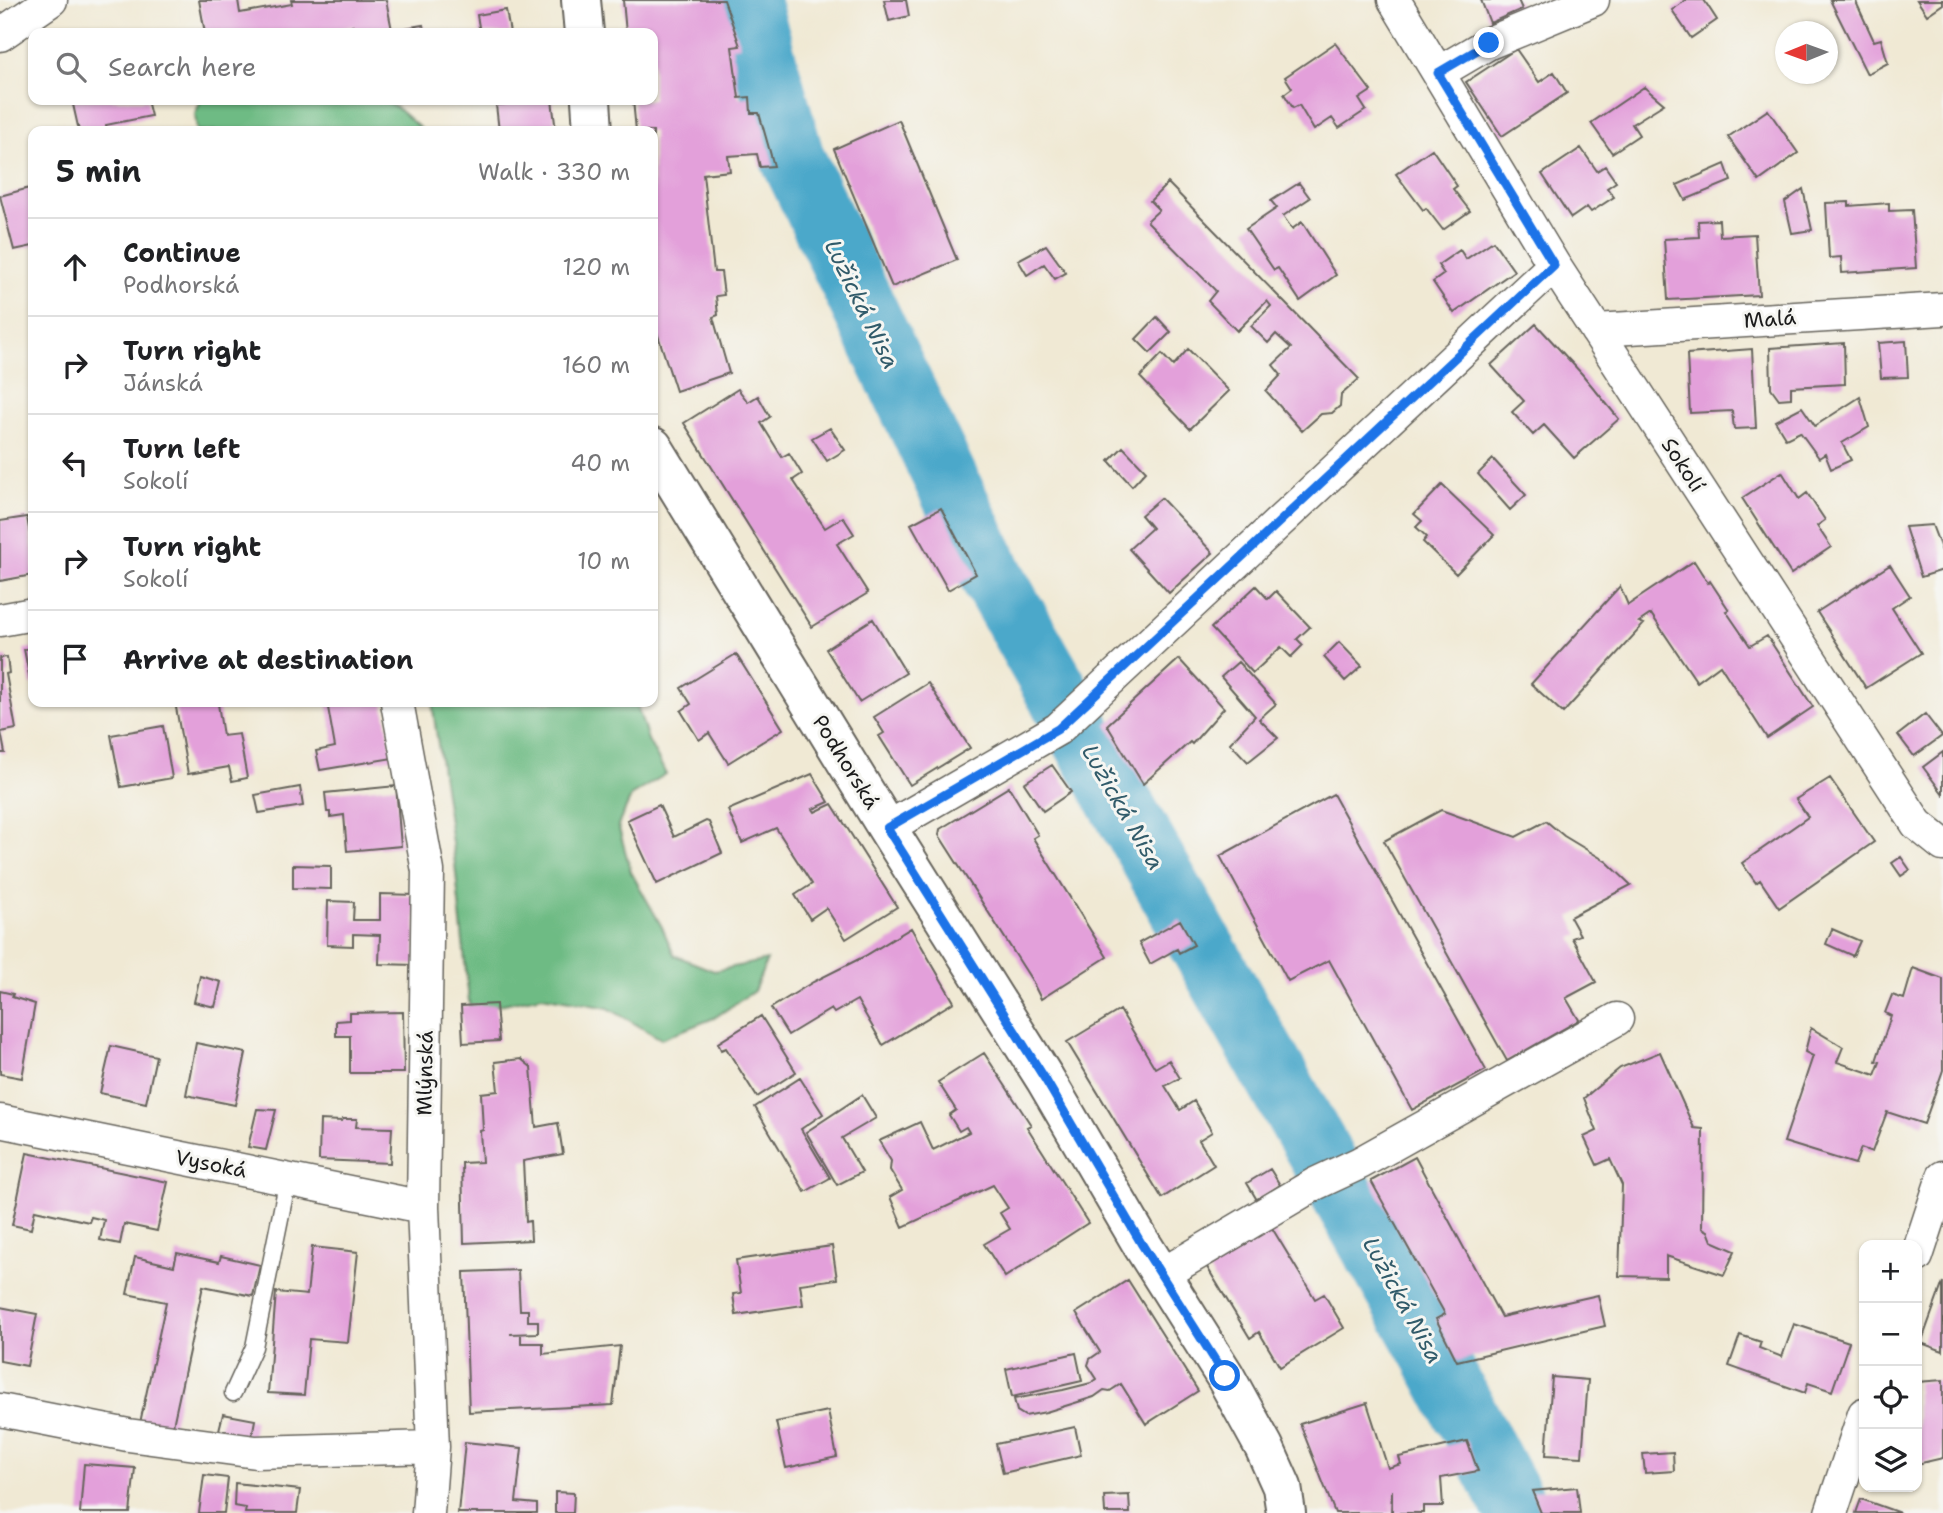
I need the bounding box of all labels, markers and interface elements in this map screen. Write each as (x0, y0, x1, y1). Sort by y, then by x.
north arrow (1775, 21, 1838, 84)
route end (1473, 27, 1504, 58)
search box (28, 28, 658, 105)
icon: search (52, 48, 90, 86)
text: Search here (108, 49, 257, 84)
text: 5 min (56, 151, 141, 192)
text: Walk · 330 m (478, 157, 630, 187)
water label: Lužická Nisa (818, 234, 906, 374)
text: Continue (123, 235, 241, 270)
icon: ahead (56, 248, 94, 286)
text: 120 m (562, 252, 630, 282)
text: Podhorská (123, 270, 239, 300)
street label: Malá (1743, 303, 1797, 335)
text: Turn right (123, 333, 261, 368)
icon: right (56, 346, 94, 384)
text: 160 m (562, 350, 630, 380)
text: Jánská (123, 368, 203, 398)
text: Turn left (123, 431, 240, 466)
street label: Sokolí (1655, 432, 1711, 498)
icon: left (56, 444, 94, 482)
text: 40 m (570, 448, 630, 478)
text: Sokolí (123, 466, 188, 496)
text: Turn right (123, 529, 261, 564)
icon: right (56, 542, 94, 580)
text: 10 m (577, 546, 630, 576)
text: Sokolí (123, 564, 188, 594)
icon: arrive (56, 640, 94, 678)
text: Arrive at destination (123, 642, 413, 677)
street label: Podhorská (806, 710, 886, 814)
water label: Lužická Nisa (1075, 739, 1171, 875)
street label: Mlýnská (410, 1030, 440, 1116)
street label: Vysoká (173, 1143, 249, 1185)
water label: Lužická Nisa (1356, 1231, 1450, 1369)
map controls (1859, 1240, 1922, 1492)
button: + (1859, 1240, 1922, 1303)
button: − (1859, 1303, 1922, 1366)
route start (1209, 1360, 1240, 1391)
button: locate (1859, 1366, 1922, 1429)
button: layers (1859, 1429, 1922, 1492)

